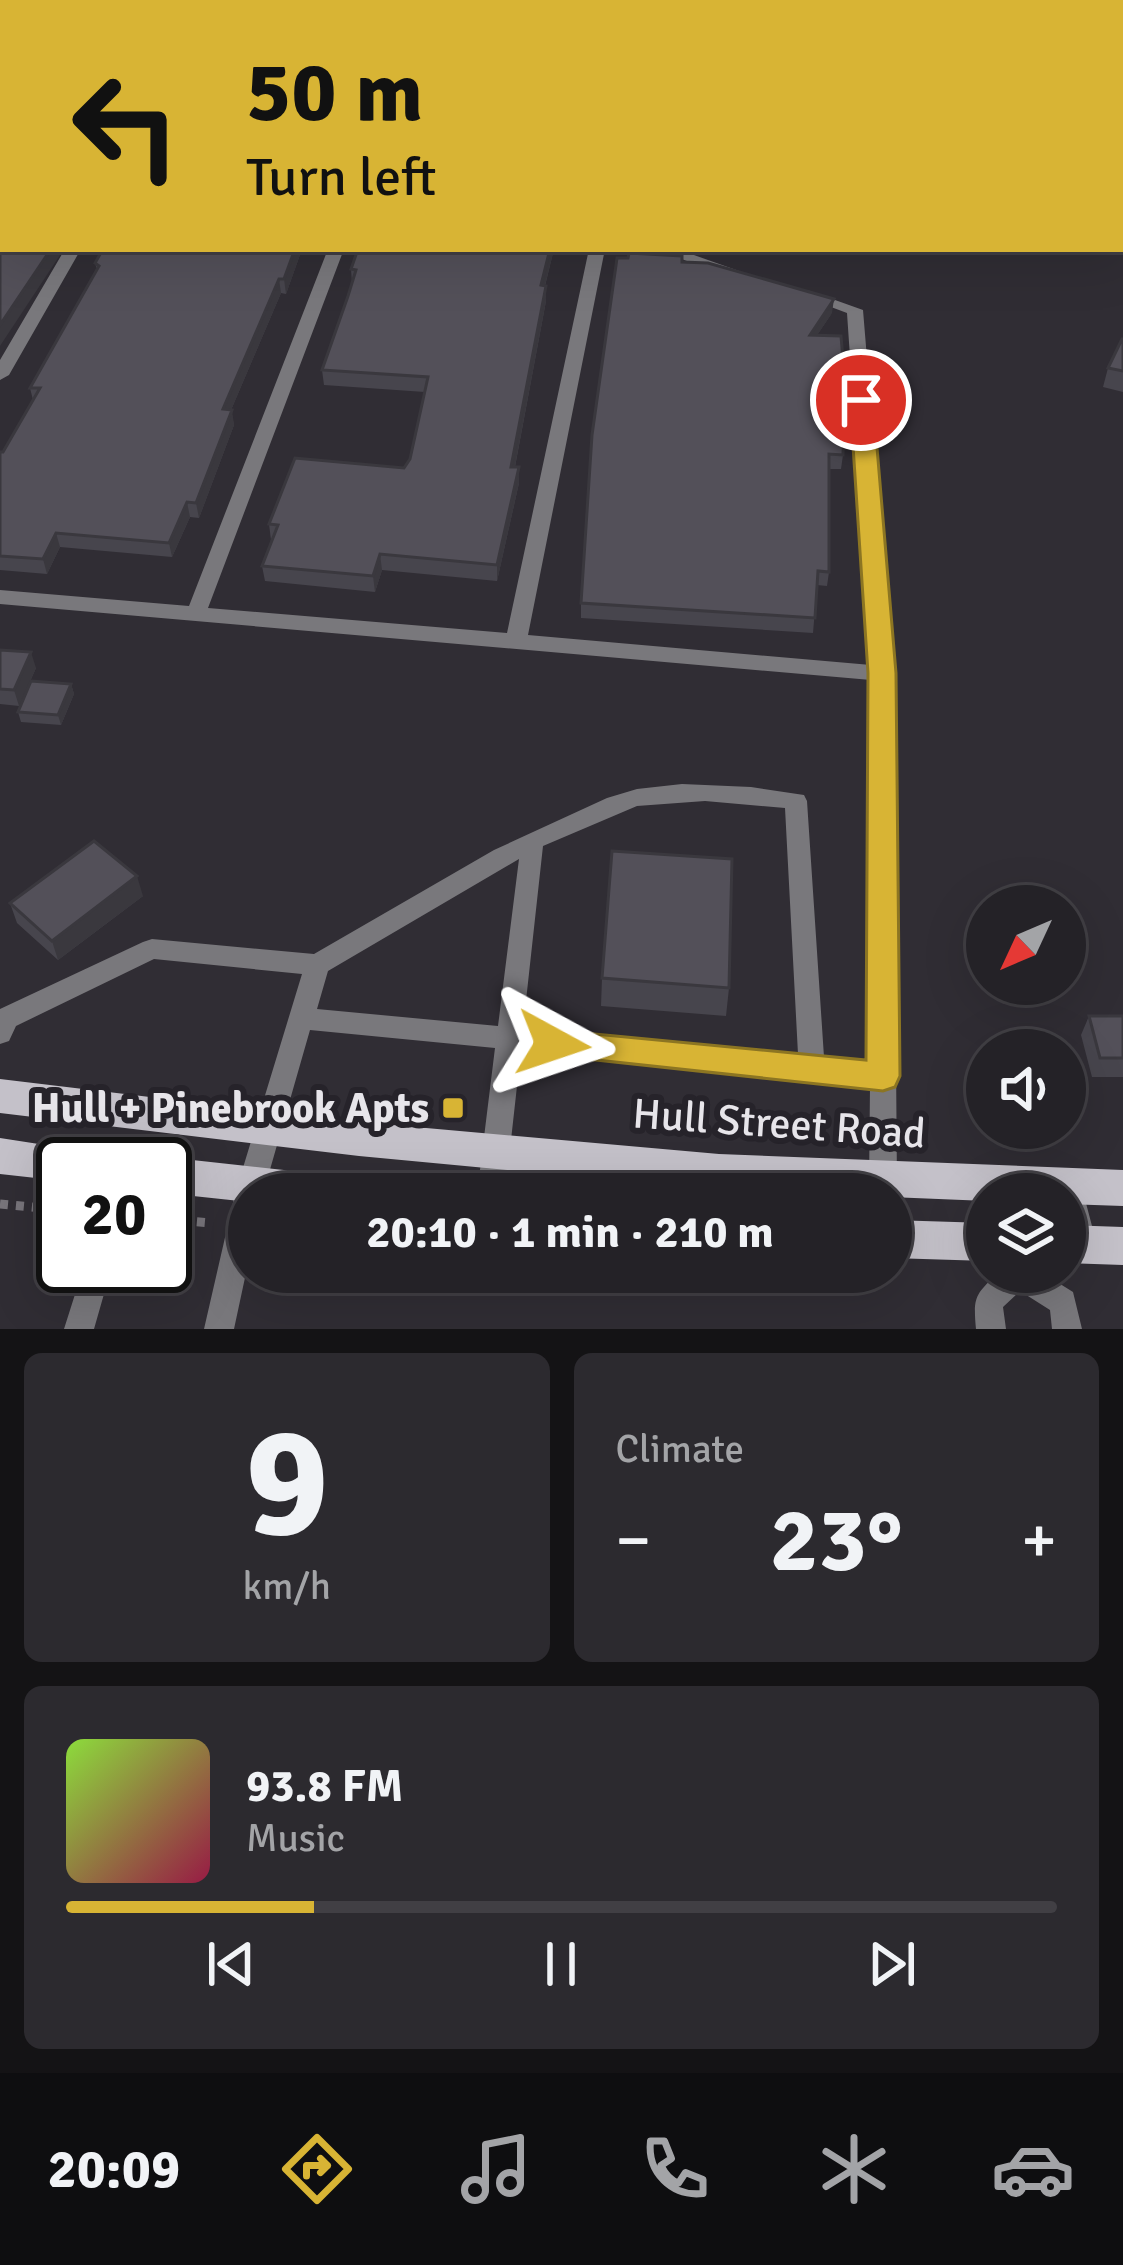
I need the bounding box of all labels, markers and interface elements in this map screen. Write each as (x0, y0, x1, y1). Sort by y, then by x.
text: 50 m (246, 41, 423, 145)
icon: left (48, 48, 204, 204)
text: Turn left (246, 144, 436, 211)
pin (810, 349, 912, 451)
icon: arrive (828, 367, 894, 433)
north arrow (966, 885, 1086, 1005)
map controls (966, 885, 1086, 1293)
position arrow (490, 981, 616, 1107)
button: sound (966, 1029, 1086, 1149)
place label: Hull + Pinebrook Apts (32, 1083, 429, 1134)
street label: Hull Street Road (631, 1088, 927, 1160)
marker: Hull + Pinebrook Apts (440, 1095, 466, 1121)
speed limit sign: 20 (36, 1137, 192, 1293)
button: layers (966, 1173, 1086, 1293)
text: 20:10 · 1 min · 210 m (366, 1205, 774, 1260)
text: 9 (245, 1387, 329, 1580)
text: Climate (616, 1425, 744, 1473)
text: 23° (770, 1485, 903, 1596)
text: − (616, 1500, 651, 1581)
text: + (1021, 1500, 1057, 1581)
text: km/h (243, 1562, 331, 1610)
text: 93.8 FM (246, 1759, 403, 1814)
text: Music (246, 1814, 345, 1862)
icon: previous (198, 1931, 264, 1997)
icon: pause (528, 1931, 594, 1997)
icon: next (859, 1931, 925, 1997)
icon: directions (275, 2127, 359, 2211)
icon: music (454, 2127, 538, 2211)
icon: phone (633, 2127, 717, 2211)
icon: climate (812, 2127, 896, 2211)
icon: car (991, 2127, 1075, 2211)
text: 20:09 (48, 2136, 180, 2203)

